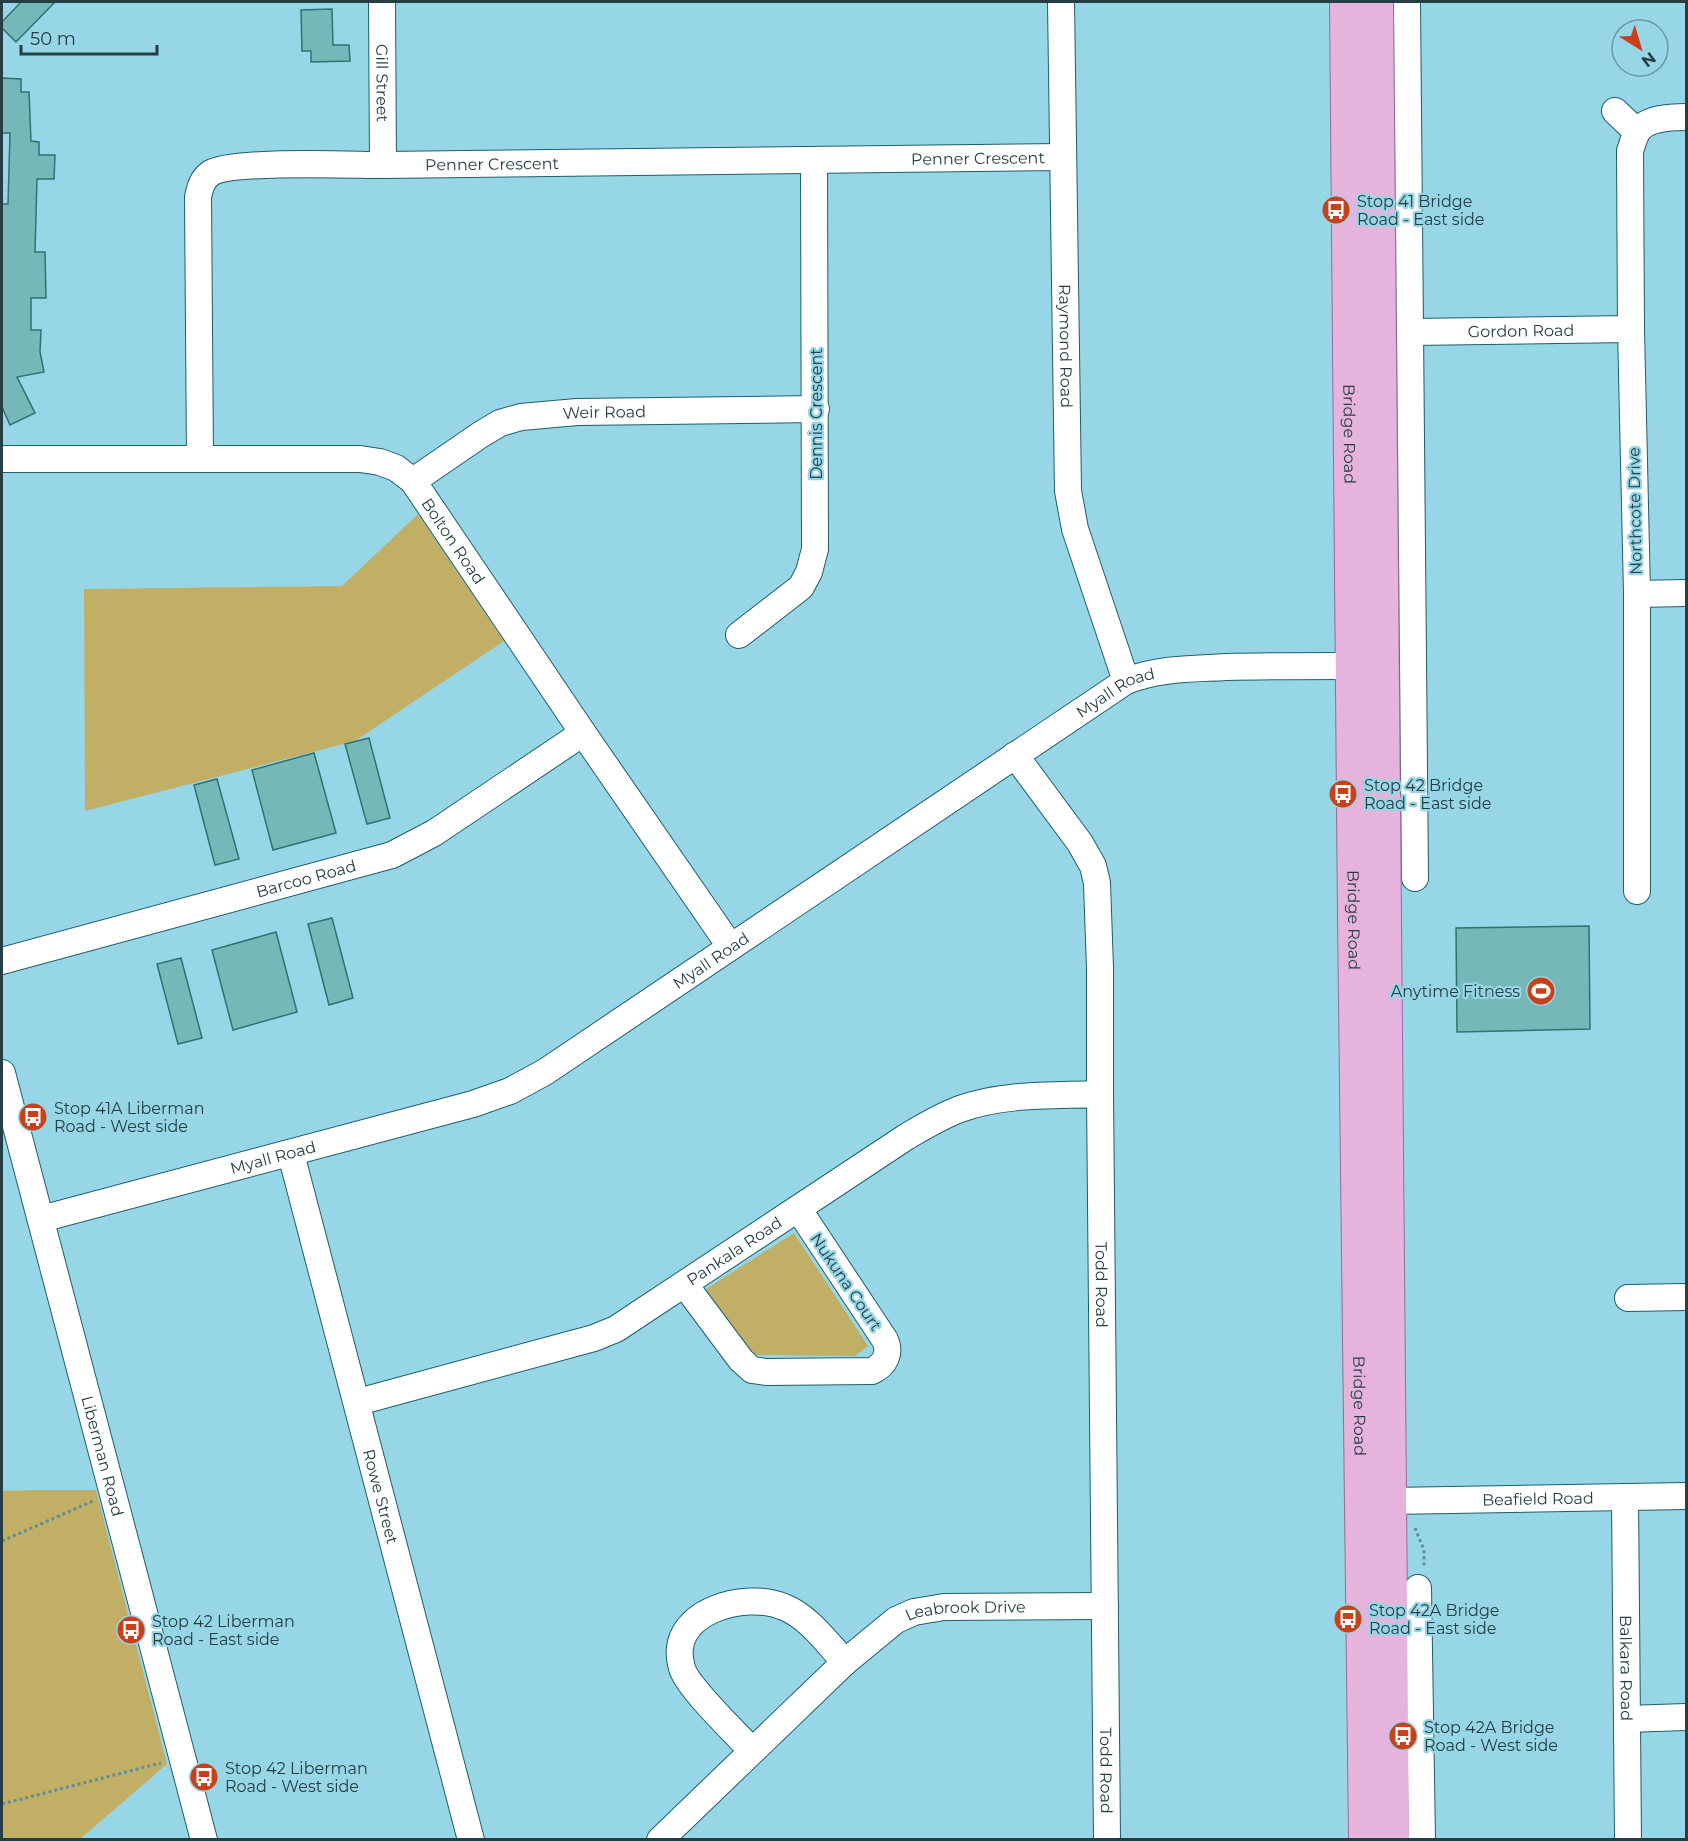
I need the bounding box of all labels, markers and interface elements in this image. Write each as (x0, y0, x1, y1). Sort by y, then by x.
scale bar (21, 18, 158, 56)
north arrow (1610, 18, 1670, 78)
text: 50 m (30, 28, 76, 50)
street label: Gill Street (373, 44, 392, 123)
text: N (1638, 48, 1660, 71)
street label: Penner Crescent (911, 148, 1045, 168)
street label: Penner Crescent (425, 153, 560, 174)
place label: Stop 41 Bridge Road - East side (1357, 192, 1484, 229)
bus stop icon: Stop 41 Bridge Road - East side (1320, 194, 1352, 226)
street label: Raymond Road (1056, 284, 1076, 408)
street label: Gordon Road (1468, 320, 1574, 341)
street label: Dennis Crescent (807, 348, 826, 480)
street label: Bridge Road (1340, 384, 1360, 484)
street label: Weir Road (562, 402, 646, 423)
street label: Northcote Drive (1624, 447, 1646, 575)
street label: Bolton Road (418, 494, 489, 587)
street label: Myall Road (1072, 664, 1156, 721)
place label: Stop 42 Bridge Road - East side (1364, 776, 1491, 813)
bus stop icon: Stop 42 Bridge Road - East side (1327, 778, 1359, 810)
street label: Barcoo Road (254, 856, 358, 901)
street label: Bridge Road (1344, 870, 1364, 970)
street label: Myall Road (669, 928, 753, 993)
sports icon: Anytime Fitness (1525, 975, 1557, 1007)
place label: Anytime Fitness (1391, 982, 1520, 1001)
place label: Stop 41A Liberman Road - West side (54, 1099, 205, 1136)
bus stop icon: Stop 41A Liberman Road - West side (17, 1101, 49, 1133)
street label: Myall Road (228, 1137, 318, 1178)
street label: Pankala Road (683, 1212, 785, 1289)
street label: Nukuna Court (806, 1230, 886, 1335)
street label: Todd Road (1092, 1241, 1112, 1328)
street label: Bridge Road (1350, 1356, 1370, 1456)
street label: Liberman Road (78, 1394, 128, 1518)
street label: Rowe Street (359, 1447, 403, 1546)
street label: Beafield Road (1482, 1488, 1594, 1509)
street label: Leabrook Drive (902, 1597, 1026, 1624)
place label: Stop 42A Bridge Road - East side (1369, 1601, 1500, 1638)
bus stop icon: Stop 42A Bridge Road - East side (1332, 1603, 1364, 1635)
place label: Stop 42 Liberman Road - East side (152, 1612, 295, 1649)
bus stop icon: Stop 42 Liberman Road - East side (115, 1614, 147, 1646)
street label: Balkara Road (1617, 1615, 1636, 1721)
place label: Stop 42A Bridge Road - West side (1424, 1718, 1558, 1755)
bus stop icon: Stop 42A Bridge Road - West side (1387, 1720, 1419, 1752)
street label: Todd Road (1096, 1727, 1116, 1814)
place label: Stop 42 Liberman Road - West side (225, 1759, 368, 1796)
bus stop icon: Stop 42 Liberman Road - West side (188, 1761, 220, 1793)

